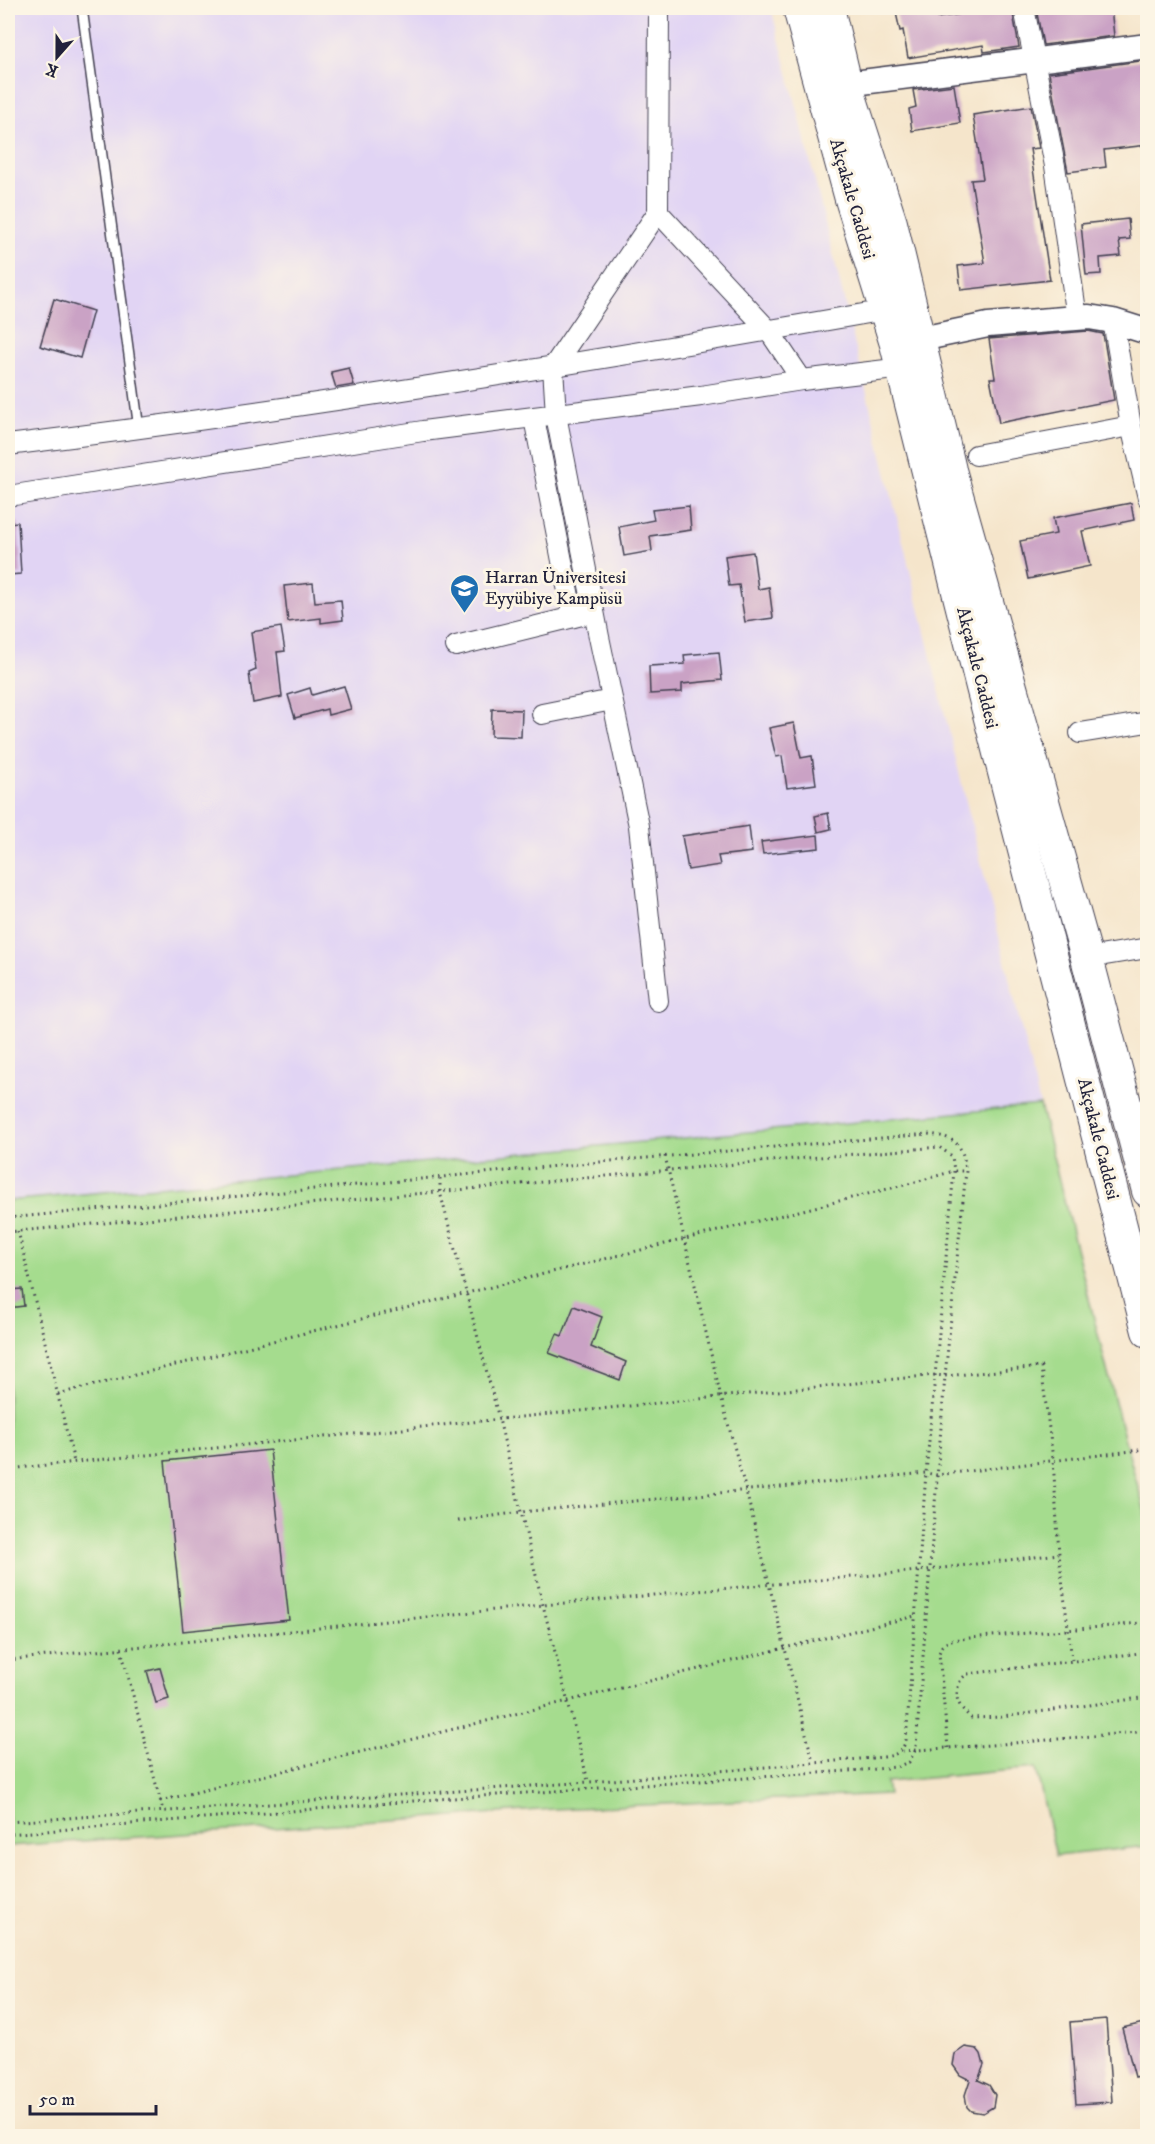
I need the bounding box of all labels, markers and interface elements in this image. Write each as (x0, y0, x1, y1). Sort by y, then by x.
north arrow (27, 27, 87, 87)
text: K (42, 58, 61, 81)
street label: Akçakale Caddesi (824, 136, 880, 262)
place label: Harran Üniversitesi Eyyübiye Kampüsü (485, 567, 626, 610)
school or university icon: Harran Üniversitesi Eyyübiye Kampüsü (448, 572, 480, 614)
street label: Akçakale Caddesi (951, 605, 1003, 731)
street label: Akçakale Caddesi (1072, 1076, 1124, 1202)
scale bar (30, 2078, 156, 2116)
text: 50 m (39, 2089, 75, 2111)

